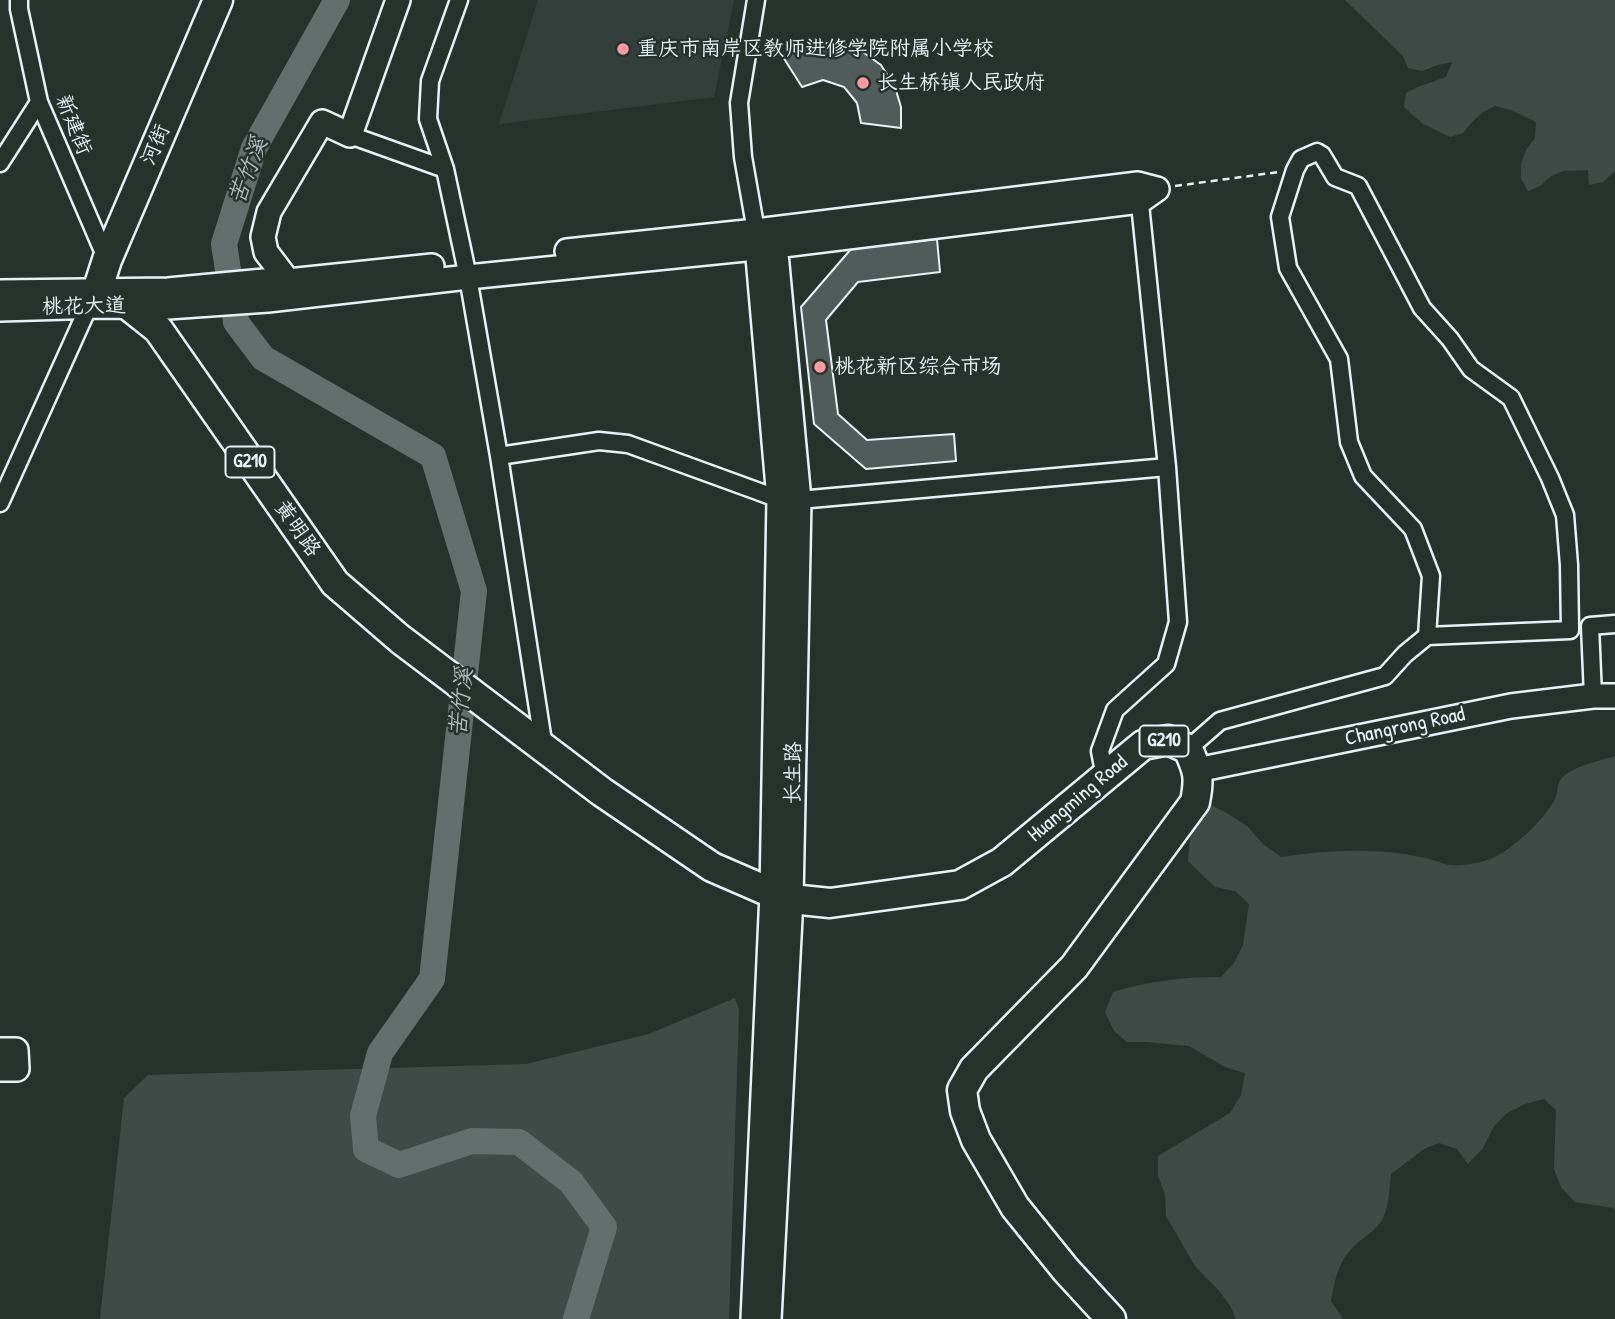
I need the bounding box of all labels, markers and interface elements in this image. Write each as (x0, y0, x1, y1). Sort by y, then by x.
place label: 重庆市南岸区教师进修学院附属小学校 (637, 36, 994, 62)
marker: 重庆市南岸区教师进修学院附属小学校 (615, 41, 631, 57)
place label: 长生桥镇人民政府 (877, 70, 1045, 96)
marker: 长生桥镇人民政府 (855, 75, 871, 91)
street label: 新建街 (50, 91, 96, 159)
street label: 河街 (136, 121, 176, 169)
water label: 苦竹溪 (224, 134, 274, 208)
street label: 桃花大道 (42, 294, 126, 320)
place label: 桃花新区综合市场 (834, 354, 1002, 380)
marker: 桃花新区综合市场 (812, 359, 828, 375)
road number: G210 (226, 446, 274, 477)
street label: 黄明路 (269, 496, 325, 562)
water label: 苦竹溪 (445, 666, 479, 738)
street label: Changrong Road (1343, 702, 1467, 752)
road number: G210 (1140, 726, 1188, 756)
street label: 长生路 (781, 741, 807, 805)
street label: Huangming Road (1023, 750, 1133, 848)

